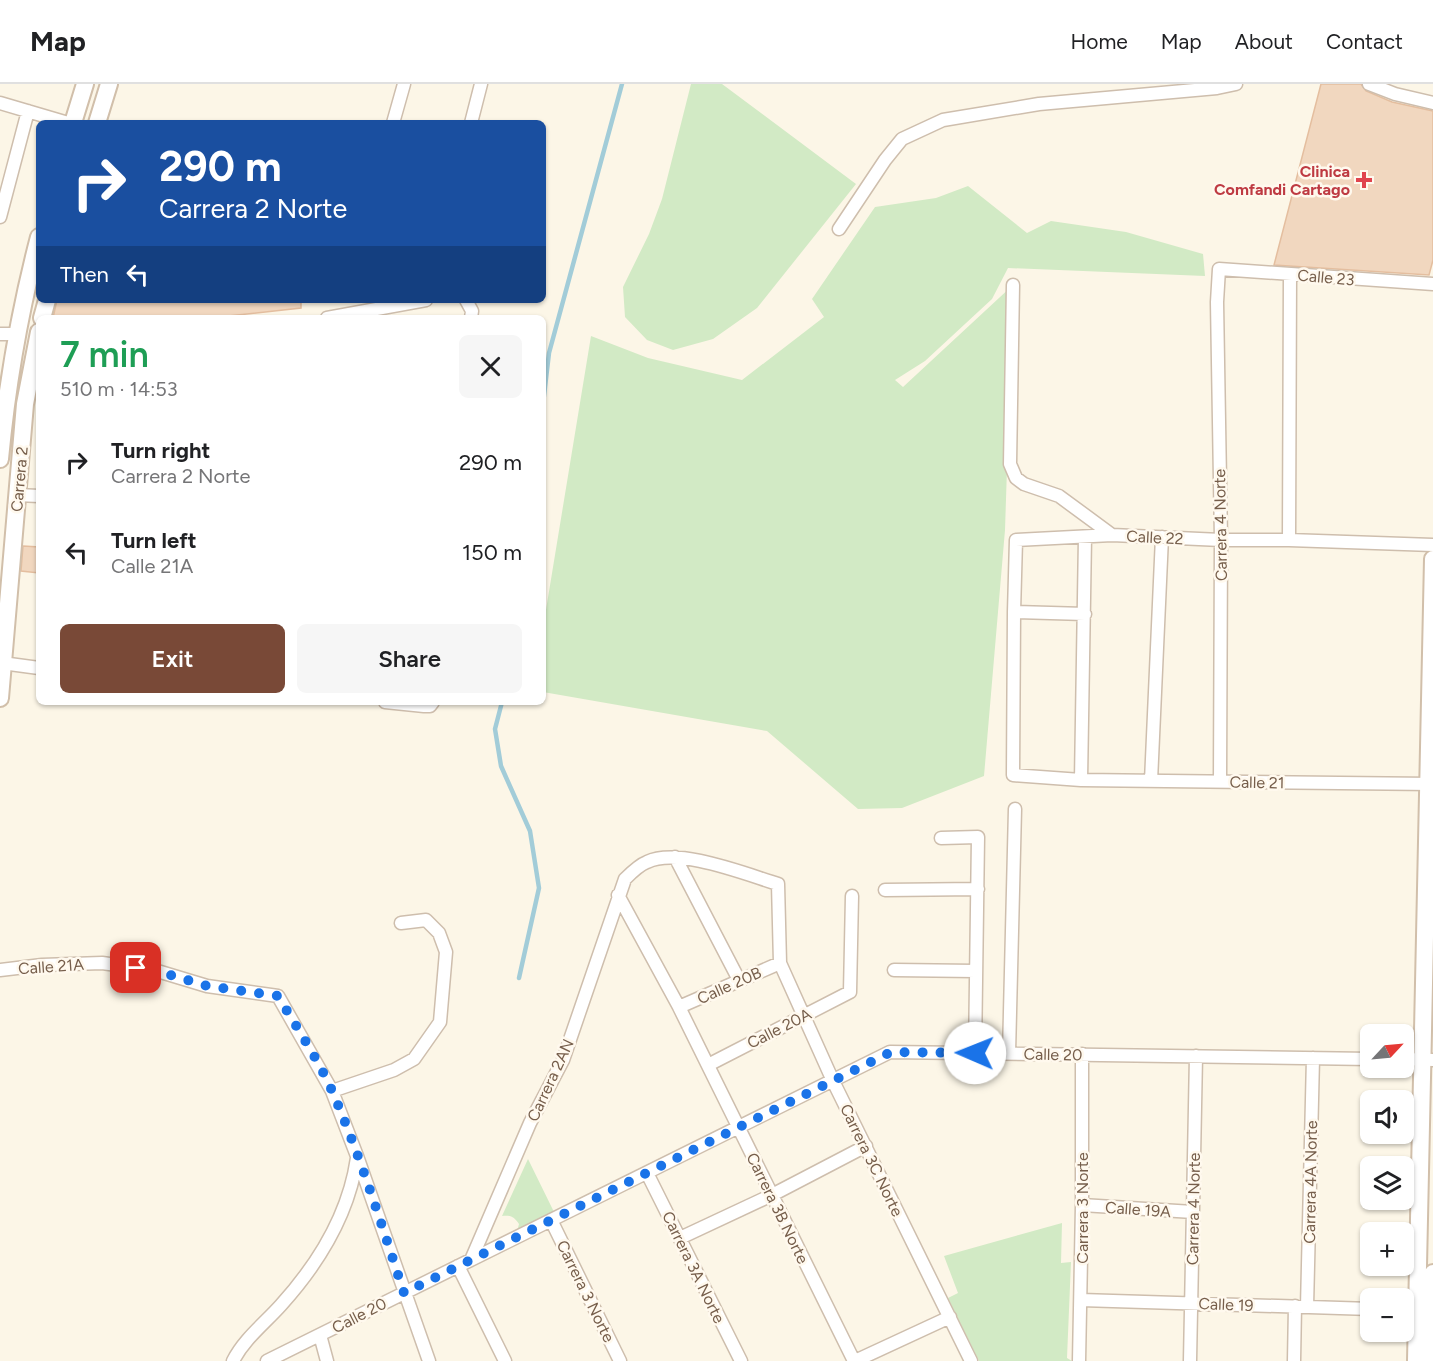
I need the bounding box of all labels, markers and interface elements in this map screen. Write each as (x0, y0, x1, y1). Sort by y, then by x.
text: Map (30, 24, 86, 58)
text: Home (1071, 29, 1128, 54)
text: Map (1161, 29, 1202, 54)
text: About (1235, 29, 1293, 54)
text: Contact (1326, 29, 1403, 54)
text: 290 m (159, 141, 282, 192)
icon: right (60, 144, 138, 222)
place label: Clinica Comfandi Cartago (1214, 162, 1350, 199)
marker: Clinica Comfandi Cartago (1355, 171, 1373, 189)
text: Carrera 2 Norte (159, 192, 347, 225)
icon: left (121, 258, 154, 291)
text: Then (60, 261, 109, 288)
street label: Calle 23 (1297, 266, 1355, 289)
text: 7 min (60, 333, 149, 376)
button: close (459, 335, 522, 398)
text: 510 m · 14:53 (60, 377, 178, 401)
text: Turn right (111, 437, 210, 464)
street label: Carrera 2 (7, 445, 32, 513)
icon: right (60, 446, 93, 479)
text: 290 m (459, 449, 522, 476)
text: Carrera 2 Norte (111, 464, 250, 488)
street label: Carrera 4 Norte (1210, 468, 1231, 581)
text: Turn left (111, 527, 197, 554)
street label: Calle 22 (1126, 527, 1184, 548)
icon: left (60, 536, 93, 569)
text: 150 m (462, 539, 522, 566)
text: Calle 21A (111, 554, 193, 578)
button: Exit (60, 624, 285, 693)
button: Share (297, 624, 522, 693)
street label: Calle 21 (1229, 773, 1285, 792)
pin (110, 942, 161, 993)
icon: arrive (119, 951, 152, 984)
street label: Calle 21A (18, 955, 85, 978)
street label: Calle 20B (694, 963, 765, 1008)
street label: Calle 20A (744, 1004, 815, 1053)
position arrow (943, 1021, 1007, 1085)
north arrow (1360, 1024, 1414, 1078)
map controls (1360, 1024, 1414, 1342)
street label: Carrera 2AN (523, 1036, 578, 1125)
street label: Calle 20 (1024, 1044, 1082, 1065)
button: sound (1360, 1090, 1414, 1144)
street label: Carrera 3C Norte (836, 1101, 907, 1220)
street label: Carrera 4A Norte (1300, 1120, 1321, 1244)
street label: Carrera 3B Norte (742, 1150, 813, 1267)
street label: Carrera 3 Norte (1073, 1152, 1092, 1264)
street label: Carrera 4 Norte (1183, 1152, 1204, 1265)
button: layers (1360, 1156, 1414, 1210)
street label: Calle 19A (1104, 1198, 1172, 1221)
street label: Carrera 3A Norte (658, 1208, 729, 1326)
button: + (1360, 1222, 1414, 1276)
street label: Carrera 3 Norte (553, 1237, 619, 1346)
button: − (1360, 1288, 1414, 1342)
street label: Calle 20 (329, 1294, 390, 1337)
street label: Calle 19 (1198, 1294, 1254, 1315)

